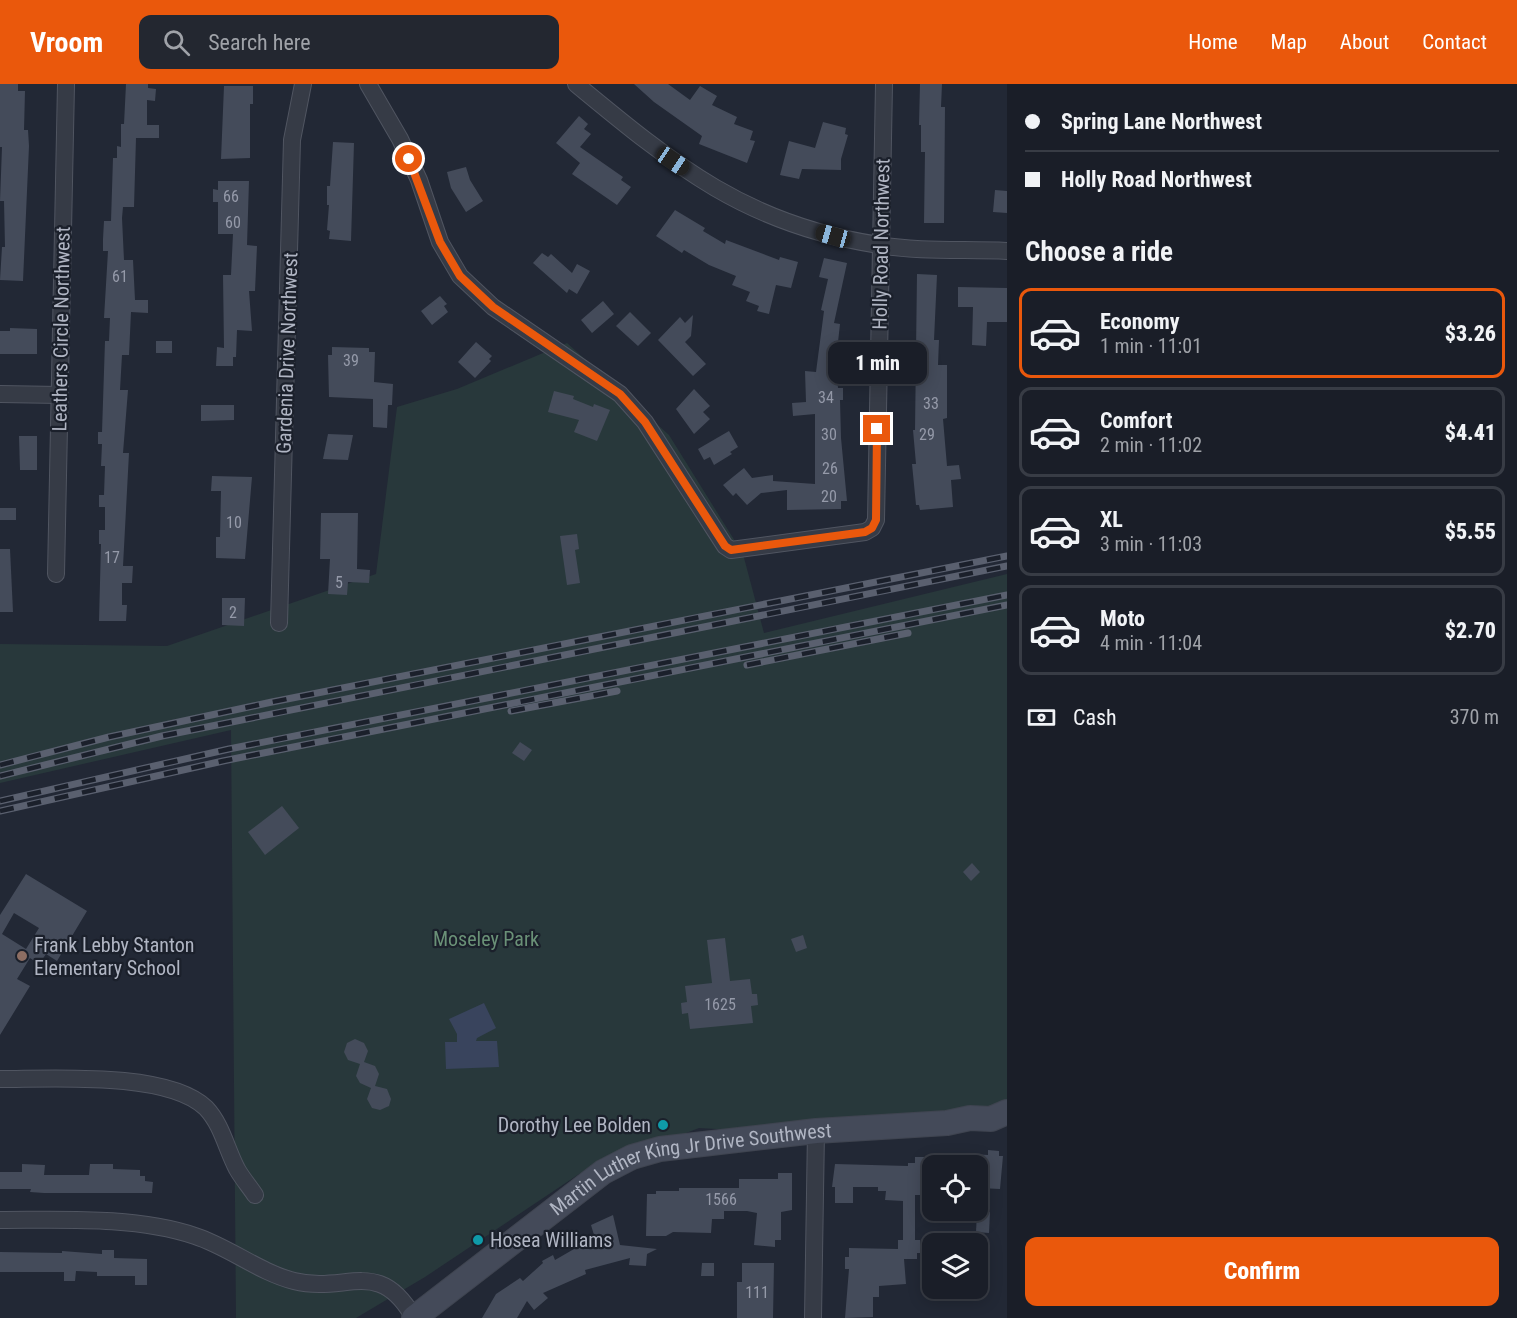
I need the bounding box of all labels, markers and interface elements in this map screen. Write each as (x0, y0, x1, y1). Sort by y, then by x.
search box (139, 15, 559, 69)
text: Vroom (30, 26, 103, 59)
icon: search (160, 26, 193, 59)
text: Search here (208, 30, 311, 55)
text: Home (1188, 30, 1238, 54)
text: Map (1271, 30, 1307, 54)
text: About (1340, 30, 1389, 54)
text: Contact (1422, 30, 1487, 54)
text: Spring Lane Northwest (1061, 109, 1262, 134)
car (653, 143, 693, 179)
route start (395, 145, 422, 172)
street label: Holly Road Northwest (868, 158, 894, 330)
text: Holly Road Northwest (1061, 167, 1252, 192)
house number: 66 (223, 187, 239, 206)
house number: 60 (225, 213, 241, 232)
car (813, 222, 853, 250)
street label: Leathers Circle Northwest (47, 226, 75, 432)
text: Choose a ride (1025, 236, 1173, 268)
street label: Gardenia Drive Northwest (271, 252, 303, 454)
house number: 61 (112, 267, 128, 286)
icon: car (1028, 306, 1082, 360)
text: Economy (1100, 309, 1180, 334)
text: $3.26 (1445, 321, 1496, 346)
text: 1 min · 11:01 (1100, 334, 1202, 358)
callout: 1 min (828, 342, 926, 384)
house number: 39 (343, 351, 359, 370)
text: 1 min (855, 351, 900, 375)
house number: 34 (818, 388, 834, 407)
house number: 33 (923, 394, 939, 413)
icon: car (1028, 405, 1082, 459)
text: Comfort (1100, 408, 1173, 433)
route end (863, 415, 890, 442)
text: $4.41 (1445, 420, 1496, 445)
house number: 30 (821, 425, 837, 444)
house number: 29 (919, 425, 935, 444)
text: 2 min · 11:02 (1100, 433, 1202, 457)
house number: 26 (822, 459, 838, 478)
house number: 20 (821, 487, 837, 506)
icon: car (1028, 504, 1082, 558)
text: XL (1100, 507, 1123, 532)
house number: 10 (226, 513, 242, 532)
text: $5.55 (1445, 519, 1496, 544)
text: 3 min · 11:03 (1100, 532, 1202, 556)
house number: 17 (104, 548, 120, 567)
house number: 5 (335, 573, 343, 592)
house number: 2 (229, 603, 237, 622)
icon: car (1028, 603, 1082, 657)
text: Moto (1100, 606, 1145, 631)
text: $2.70 (1445, 618, 1496, 643)
text: 4 min · 11:04 (1100, 631, 1202, 655)
icon: cash (1025, 701, 1058, 734)
text: Cash (1073, 705, 1117, 730)
text: 370 m (1450, 705, 1499, 729)
park label: Moseley Park (433, 927, 539, 951)
place label: Frank Lebby Stanton Elementary School (34, 933, 194, 980)
marker: Frank Lebby Stanton Elementary School (15, 949, 29, 963)
house number: 1625 (704, 995, 736, 1014)
place label: Dorothy Lee Bolden (498, 1113, 651, 1137)
street label: Martin Luther King Jr Drive Southwest (545, 1118, 832, 1221)
marker: Dorothy Lee Bolden (656, 1118, 670, 1132)
map controls (922, 1155, 988, 1299)
button: locate (922, 1155, 988, 1221)
house number: 1566 (705, 1190, 737, 1209)
place label: Hosea Williams (490, 1228, 612, 1252)
marker: Hosea Williams (471, 1233, 485, 1247)
button: layers (922, 1233, 988, 1299)
button: Confirm (1025, 1237, 1499, 1306)
house number: 111 (745, 1283, 769, 1302)

